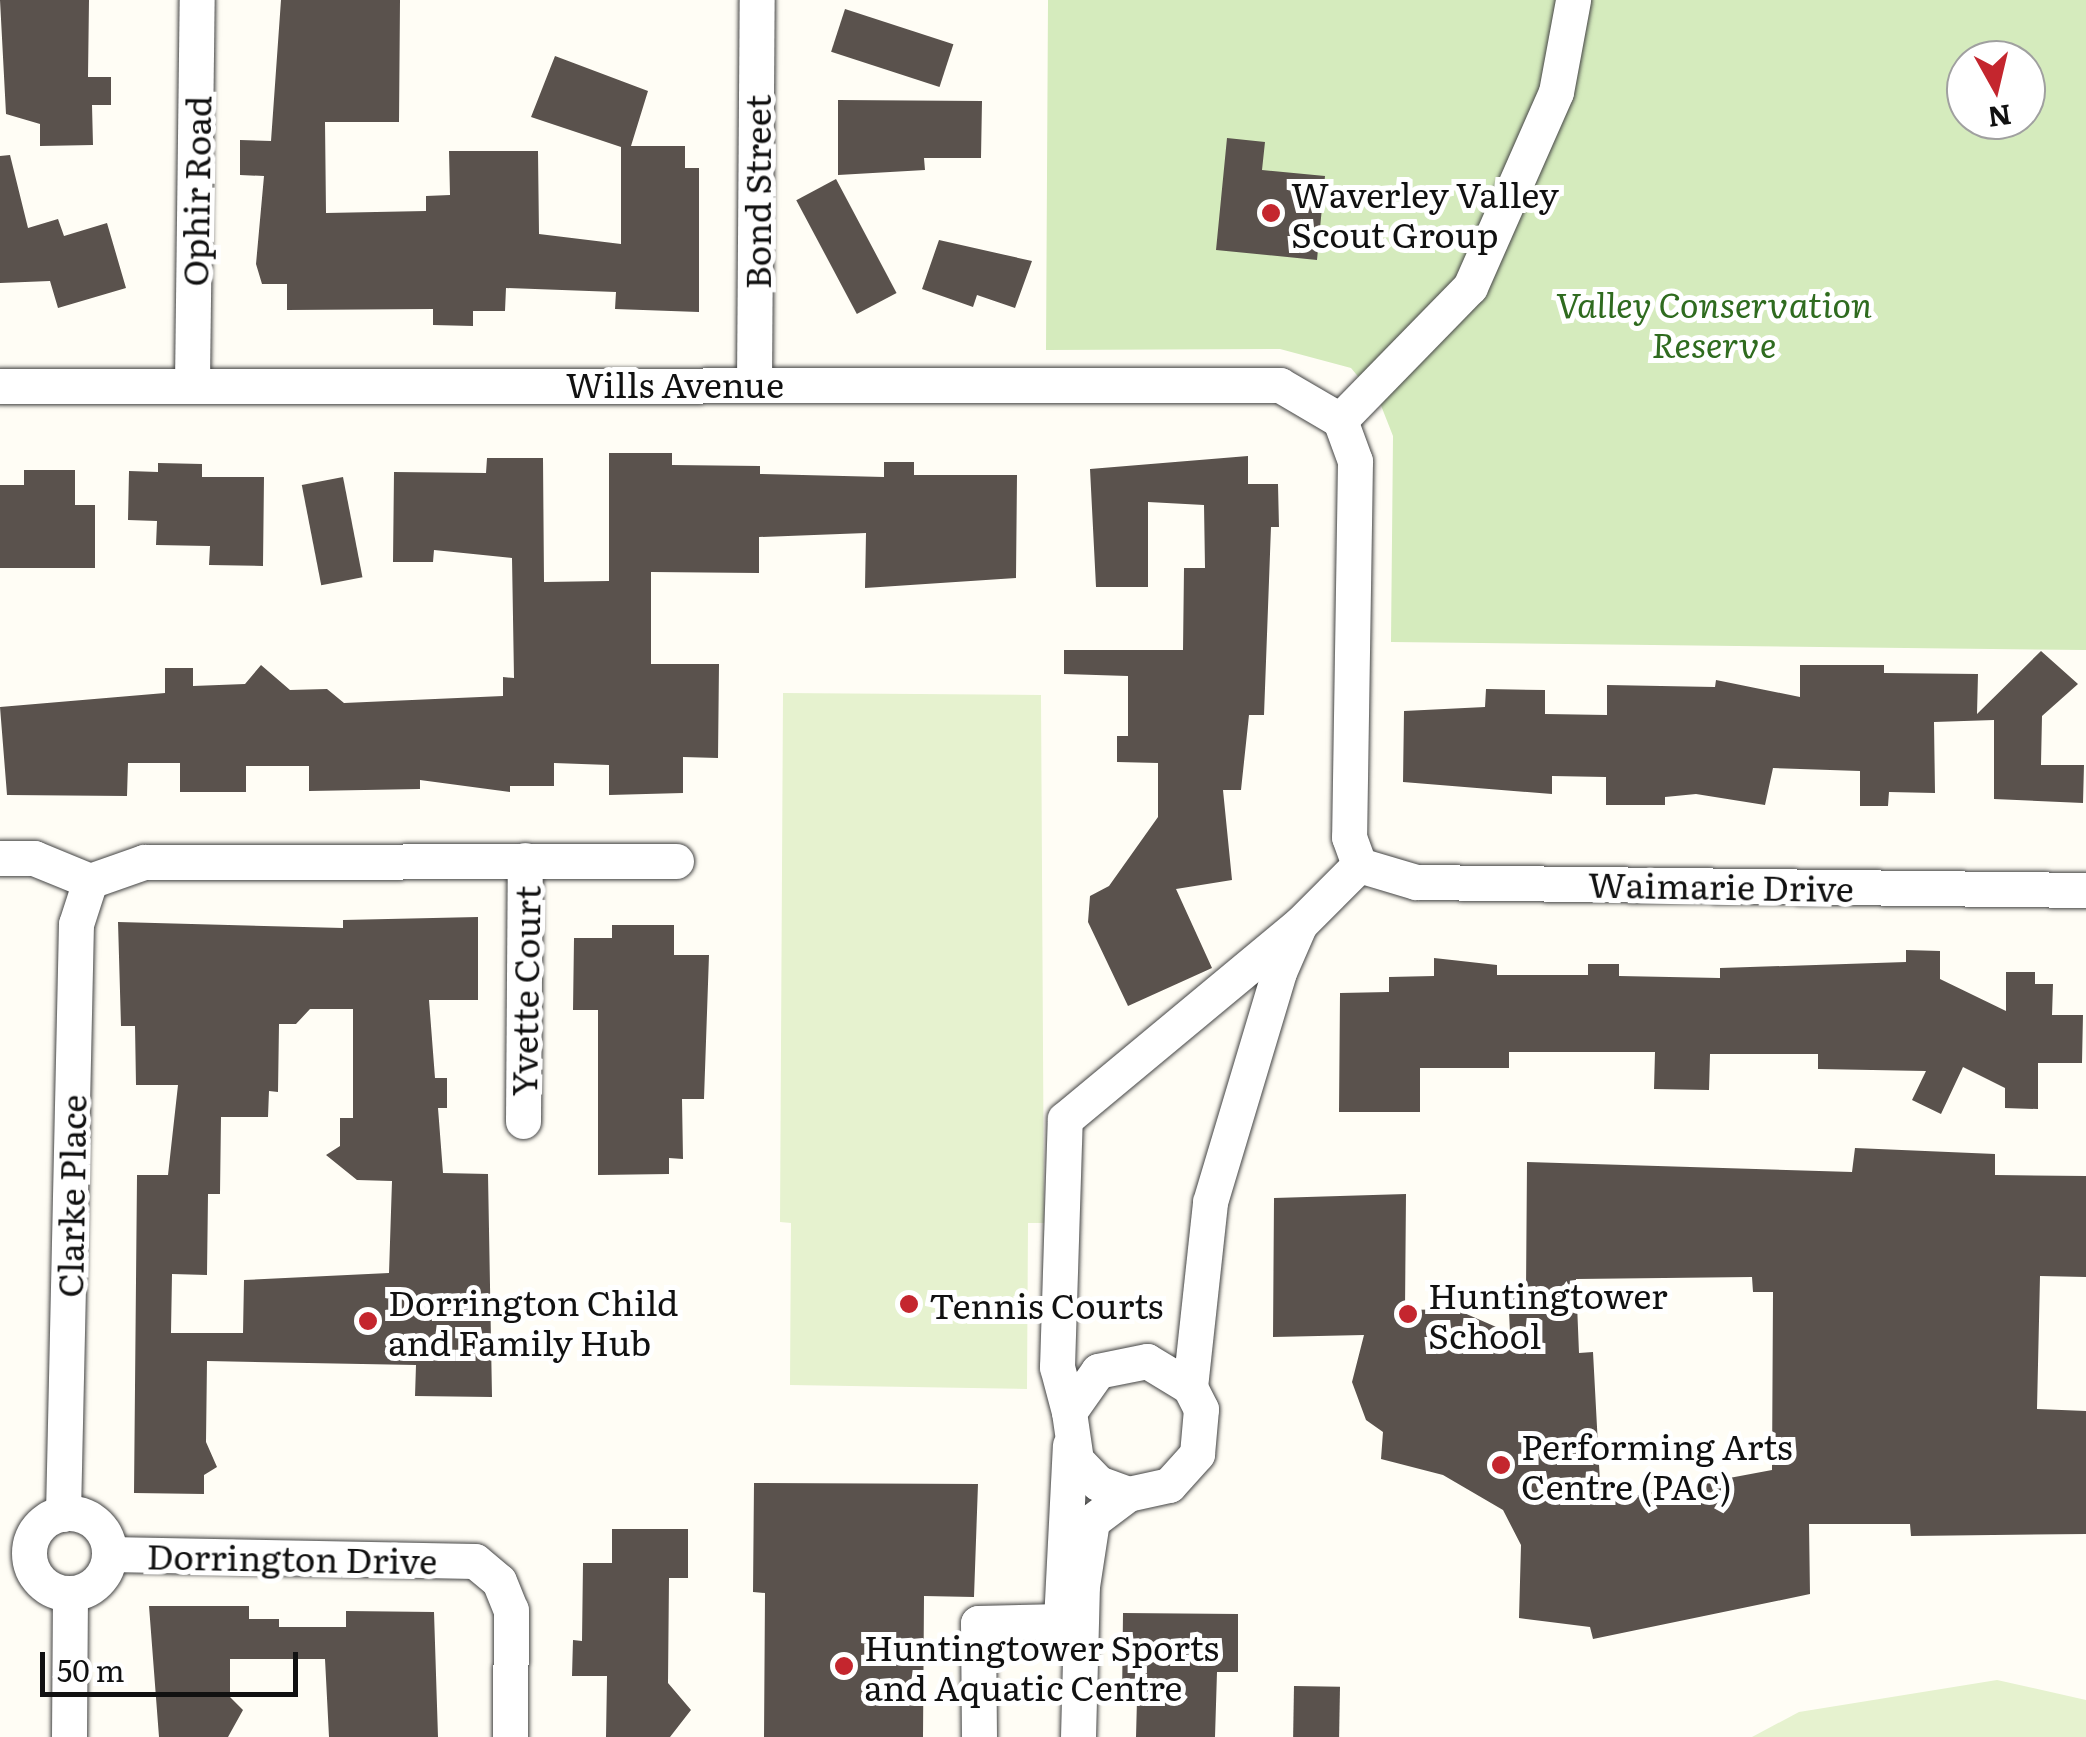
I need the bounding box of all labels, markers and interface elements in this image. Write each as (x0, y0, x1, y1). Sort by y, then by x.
north arrow (1946, 40, 2046, 140)
street label: Ophir Road (172, 95, 218, 287)
street label: Bond Street (735, 95, 777, 289)
text: N (1985, 95, 2014, 140)
place label: Waverley Valley Scout Group (1291, 172, 1559, 254)
marker: Waverley Valley Scout Group (1260, 202, 1282, 224)
park label: Valley Conservation Reserve (1556, 282, 1872, 364)
street label: Wills Avenue (566, 362, 784, 404)
street label: Waimarie Drive (1588, 862, 1854, 908)
street label: Yvette Court (501, 885, 547, 1097)
street label: Clarke Place (47, 1094, 93, 1298)
place label: Huntingtower School (1428, 1273, 1668, 1355)
place label: Dorrington Child and Family Hub (388, 1280, 678, 1362)
place label: Tennis Courts (929, 1283, 1163, 1325)
marker: Tennis Courts (898, 1293, 920, 1315)
marker: Huntingtower School (1397, 1303, 1419, 1325)
marker: Dorrington Child and Family Hub (357, 1310, 379, 1332)
place label: Performing Arts Centre (PAC) (1521, 1424, 1792, 1506)
marker: Performing Arts Centre (PAC) (1490, 1454, 1512, 1476)
street label: Dorrington Drive (146, 1533, 438, 1581)
place label: Huntingtower Sports and Aquatic Centre (864, 1625, 1219, 1707)
scale bar (45, 1632, 302, 1694)
text: 50 m (57, 1647, 125, 1691)
marker: Huntingtower Sports and Aquatic Centre (833, 1655, 855, 1677)

